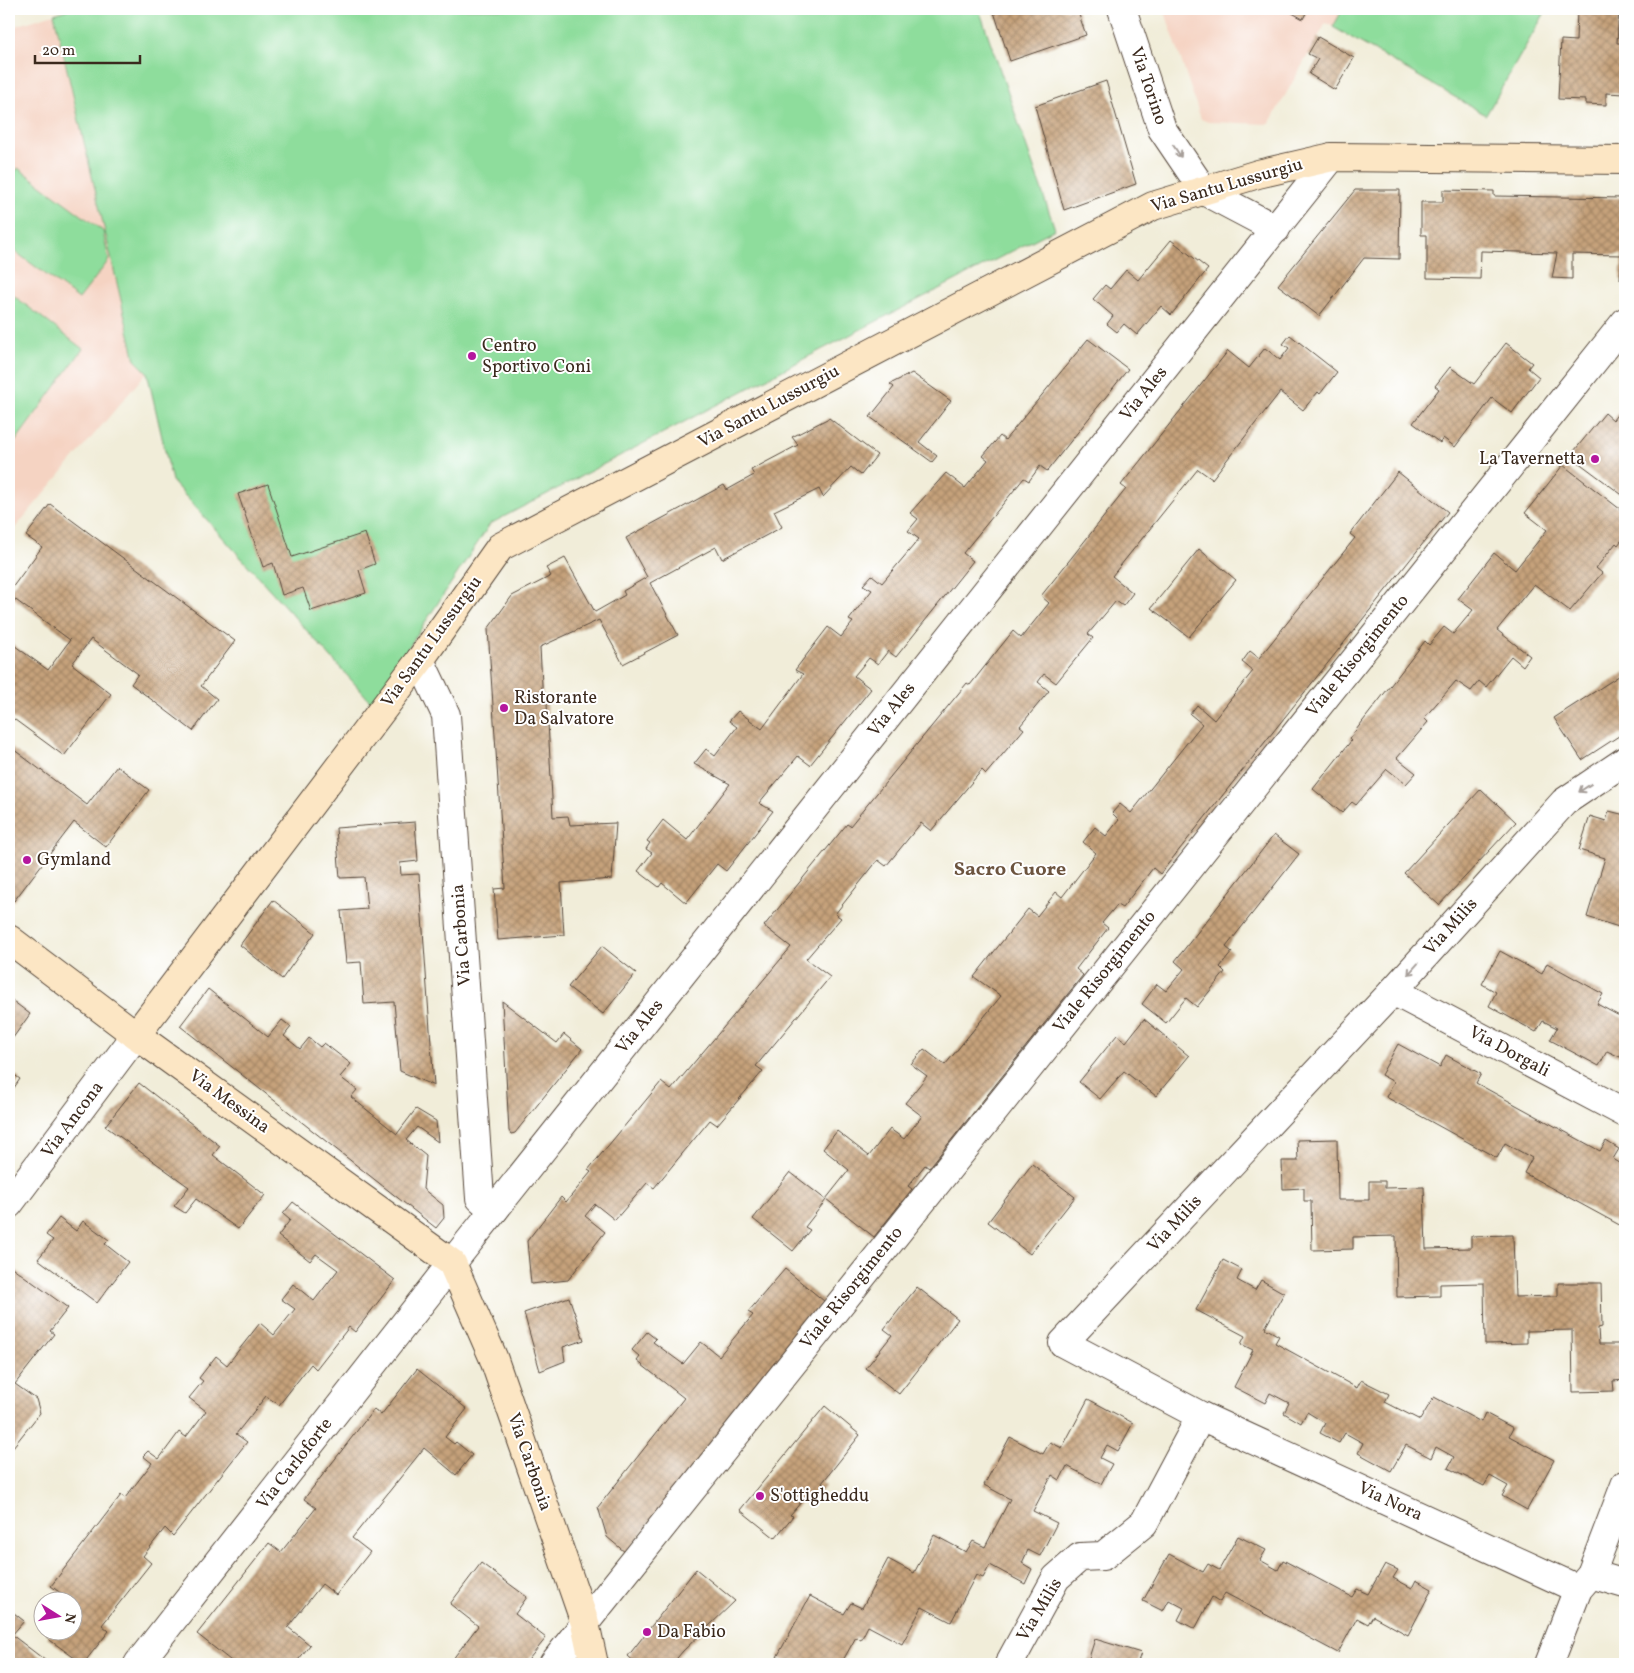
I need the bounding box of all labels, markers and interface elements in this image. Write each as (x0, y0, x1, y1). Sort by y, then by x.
scale bar (35, 32, 140, 64)
text: 20 m (42, 41, 75, 62)
street label: Via Torino (1123, 44, 1173, 128)
one-way arrow (1172, 144, 1182, 158)
street label: Via Santu Lussurgiu (1148, 152, 1306, 220)
place label: Centro Sportivo Coni (482, 334, 591, 380)
marker: Centro Sportivo Coni (466, 350, 478, 362)
street label: Via Santu Lussurgiu (694, 359, 844, 455)
street label: Via Ales (1114, 361, 1174, 427)
place label: La Tavernetta (1479, 447, 1585, 472)
marker: La Tavernetta (1589, 453, 1601, 465)
street label: Via Santu Lussurgiu (376, 571, 488, 713)
street label: Viale Risorgimento (1301, 589, 1415, 723)
street label: Via Ales (862, 677, 922, 743)
place label: Ristorante Da Salvatore (514, 686, 614, 732)
marker: Ristorante Da Salvatore (498, 702, 510, 714)
one-way arrow (1578, 783, 1592, 793)
place label: Gymland (37, 848, 111, 873)
marker: Gymland (21, 854, 33, 866)
district label: Sacro Cuore (954, 856, 1066, 884)
street label: Via Carbonia (446, 883, 478, 987)
street label: Via Milis (1418, 893, 1484, 961)
street label: Viale Risorgimento (1048, 905, 1162, 1039)
one-way arrow (1407, 962, 1419, 975)
street label: Via Ales (610, 994, 670, 1060)
street label: Via Dorgali (1464, 1020, 1554, 1084)
street label: Via Messina (183, 1064, 275, 1140)
street label: Via Ancona (36, 1076, 110, 1164)
street label: Via Milis (1142, 1190, 1208, 1258)
street label: Viale Risorgimento (795, 1221, 909, 1355)
street label: Via Carbonia (501, 1410, 557, 1514)
street label: Via Carloforte (251, 1413, 339, 1515)
street label: Via Nora (1354, 1476, 1427, 1528)
place label: S'ottigheddu (770, 1484, 869, 1509)
marker: S'ottigheddu (754, 1490, 766, 1502)
street label: Via Milis (1011, 1574, 1069, 1646)
north arrow (32, 1590, 82, 1640)
text: N (59, 1611, 80, 1625)
place label: Da Fabio (657, 1620, 726, 1645)
marker: Da Fabio (641, 1626, 653, 1638)

